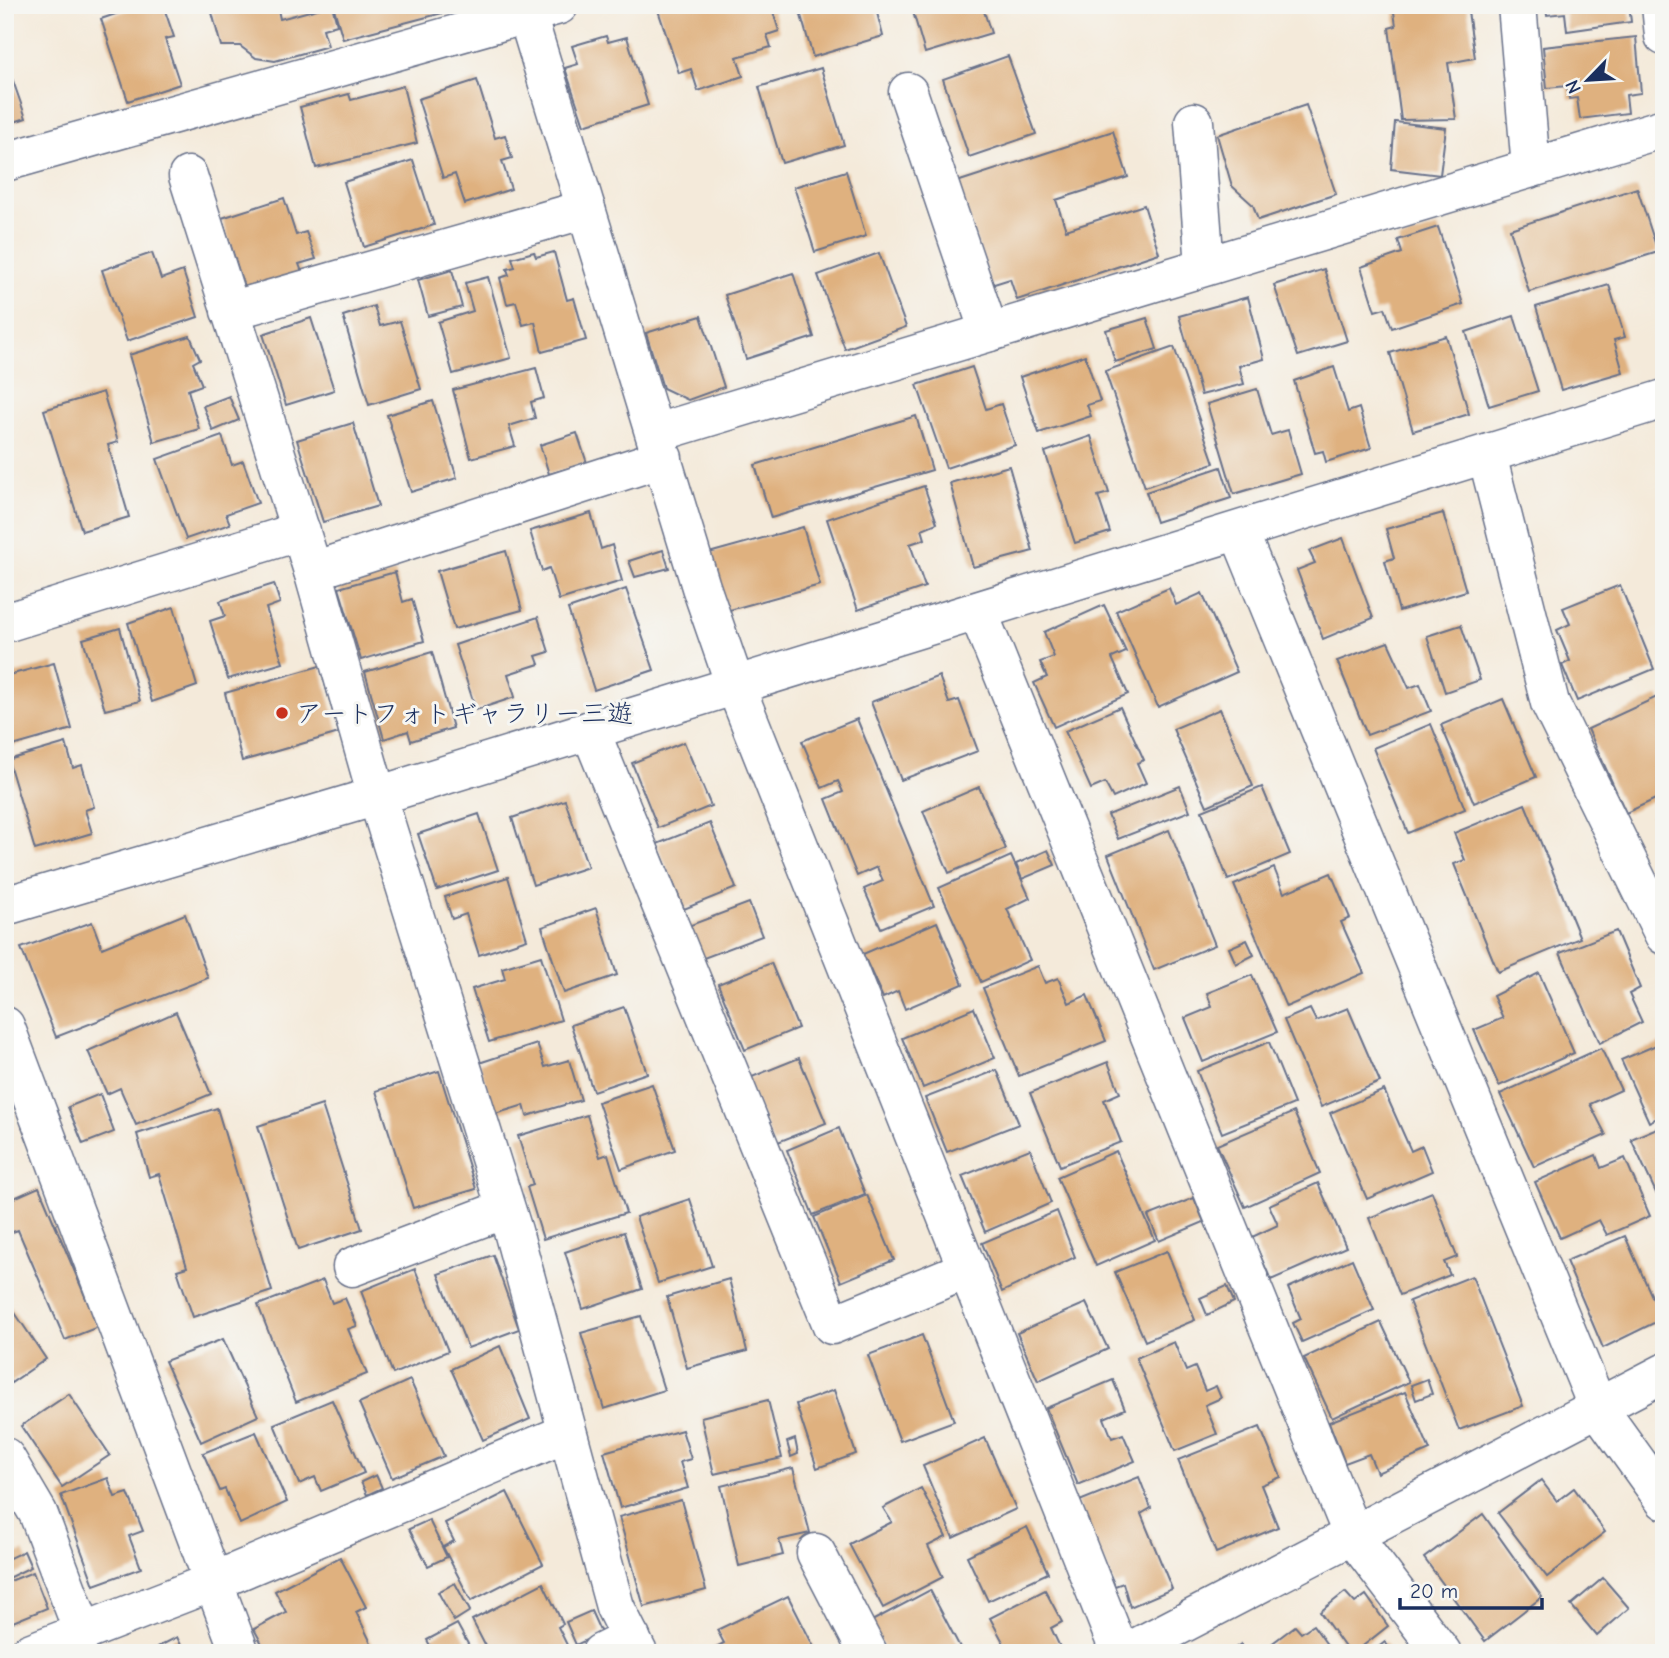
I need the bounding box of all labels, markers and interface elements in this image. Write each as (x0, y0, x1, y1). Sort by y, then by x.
north arrow (1554, 46, 1624, 116)
text: N (1561, 76, 1586, 97)
place label: アートフォトギャラリー三遊 (296, 699, 633, 729)
marker: アートフォトギャラリー三遊 (274, 705, 290, 721)
scale bar (1400, 1567, 1541, 1611)
text: 20 m (1410, 1579, 1458, 1603)

